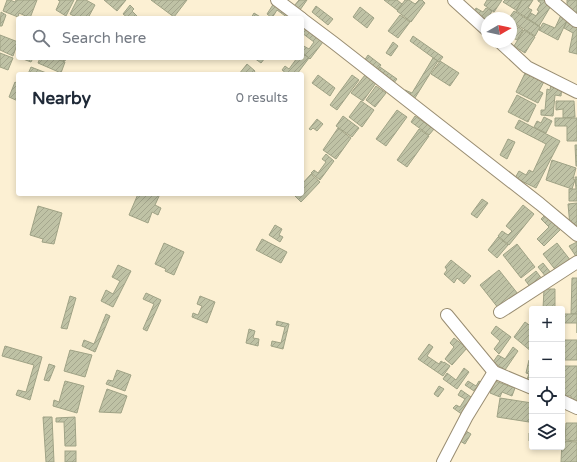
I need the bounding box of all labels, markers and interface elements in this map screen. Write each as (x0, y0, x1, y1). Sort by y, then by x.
north arrow (481, 12, 517, 48)
search box (16, 16, 304, 60)
icon: search (30, 27, 52, 49)
text: Search here (62, 29, 146, 47)
text: Nearby (32, 88, 91, 109)
text: 0 results (236, 90, 288, 106)
map controls (529, 306, 565, 450)
button: + (529, 306, 565, 342)
button: − (529, 342, 565, 378)
button: locate (529, 378, 565, 414)
button: layers (529, 414, 565, 450)

